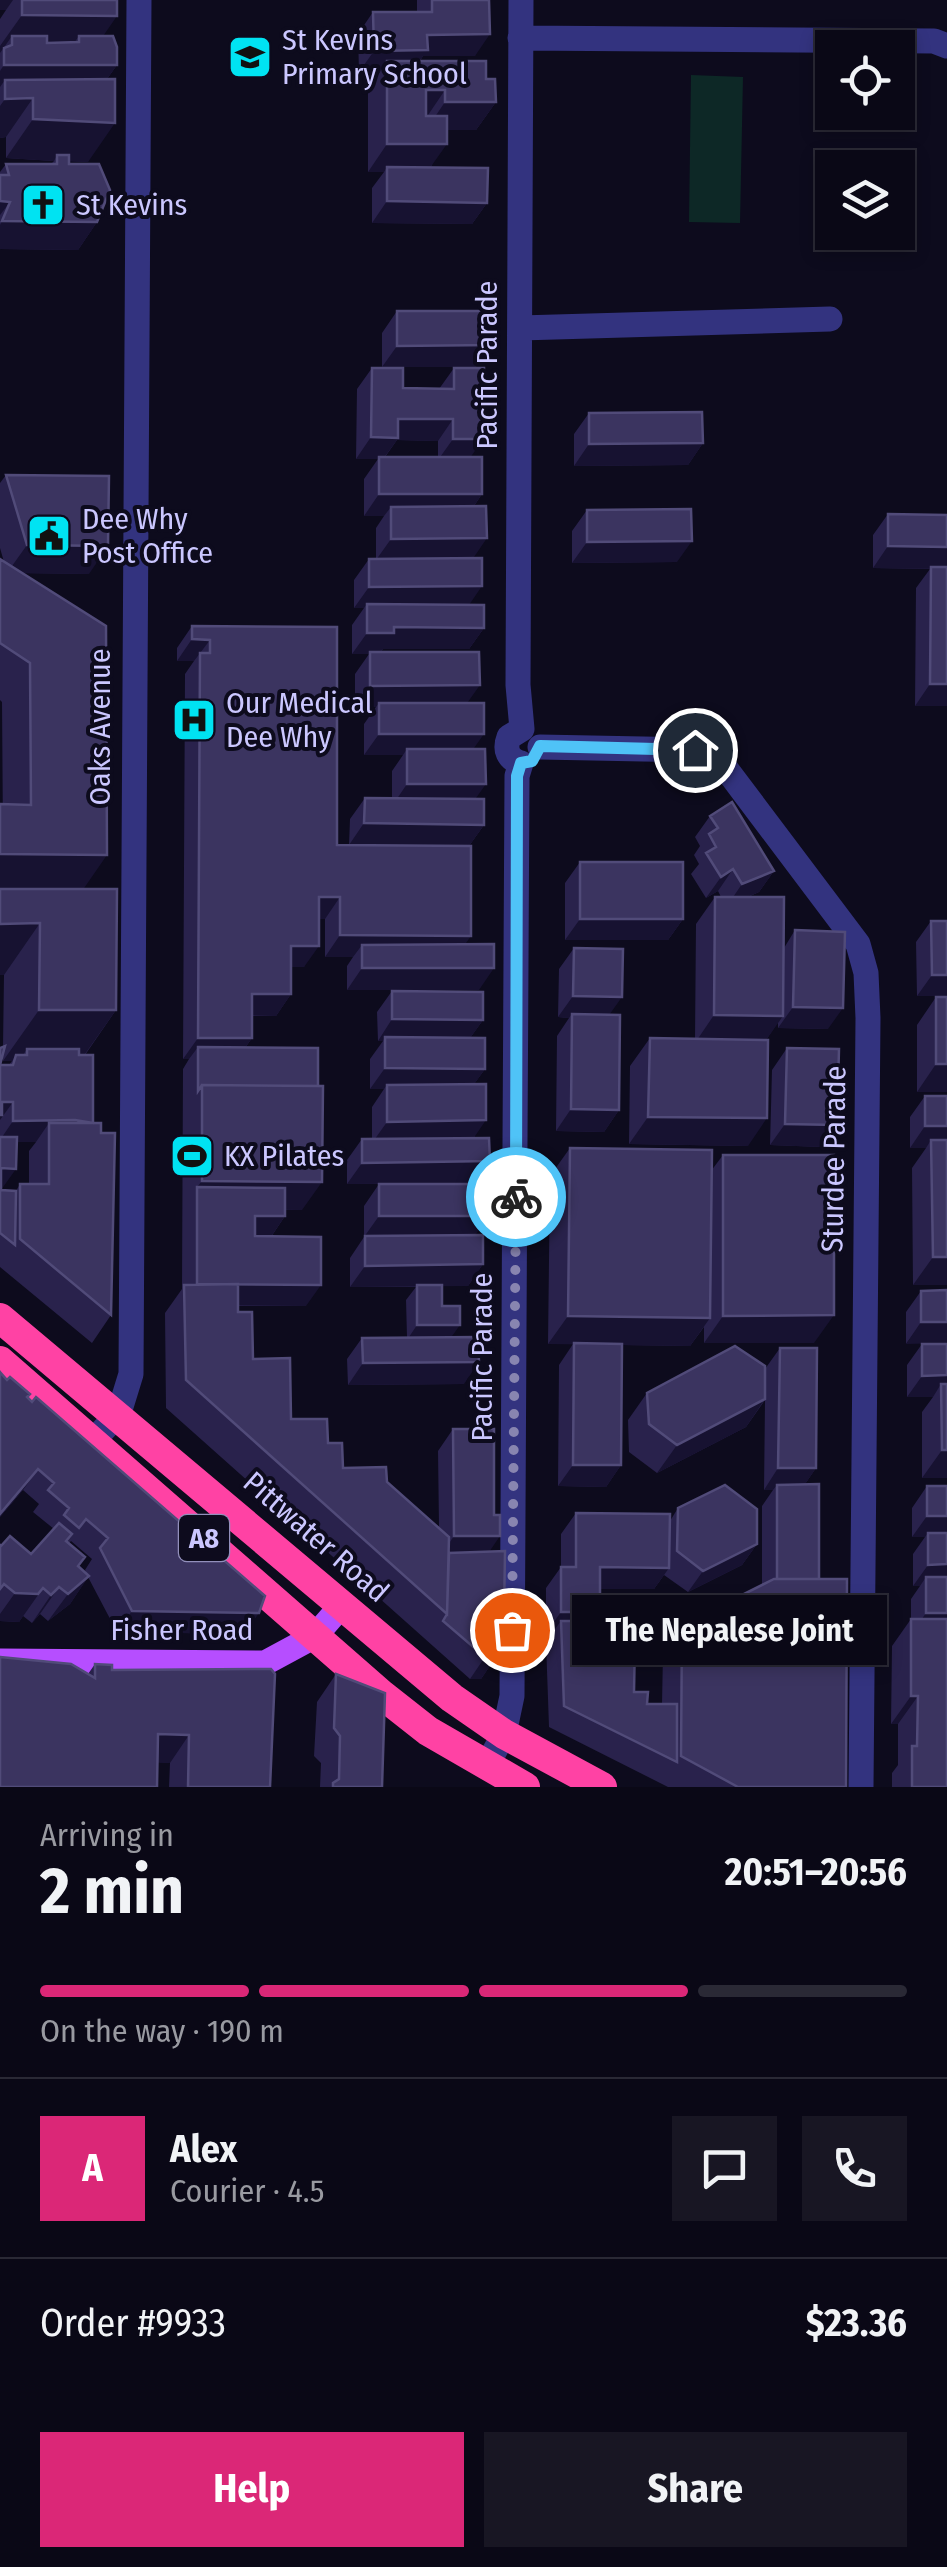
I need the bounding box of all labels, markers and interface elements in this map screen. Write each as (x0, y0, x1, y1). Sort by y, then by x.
place label: St Kevins Primary School (282, 22, 467, 92)
map controls (815, 30, 915, 250)
button: locate (815, 30, 915, 130)
school or university icon: St Kevins Primary School (227, 34, 273, 80)
button: layers (815, 150, 915, 250)
church icon: St Kevins (20, 182, 66, 228)
place label: St Kevins (76, 187, 187, 223)
street label: Pacific Parade (469, 281, 505, 449)
place label: Dee Why Post Office (82, 501, 213, 571)
public building icon: Dee Why Post Office (26, 513, 72, 559)
street label: Oaks Avenue (82, 648, 118, 806)
place label: Our Medical Dee Why (226, 685, 373, 755)
hospital icon: Our Medical Dee Why (171, 697, 217, 743)
pin (653, 708, 738, 793)
icon: home (668, 723, 723, 778)
street label: Sturdee Parade (814, 1065, 854, 1253)
sports icon: KX Pilates (169, 1133, 215, 1179)
place label: KX Pilates (224, 1138, 344, 1174)
courier (466, 1147, 566, 1247)
icon: bike (489, 1170, 544, 1225)
street label: Pacific Parade (464, 1273, 500, 1441)
street label: Pittwater Road (236, 1464, 396, 1610)
road number: A8 (179, 1515, 229, 1561)
pin (470, 1588, 555, 1673)
callout: The Nepalese Joint (572, 1595, 887, 1665)
icon: bag (485, 1603, 540, 1658)
text: The Nepalese Joint (606, 1611, 853, 1649)
street label: Fisher Road (111, 1612, 253, 1648)
text: Arriving in (40, 1816, 174, 1854)
text: 20:51–20:56 (725, 1849, 907, 1895)
text: 2 min (40, 1852, 184, 1930)
text: On the way · 190 m (40, 2012, 284, 2050)
button: chat (672, 2116, 777, 2221)
button: phone (802, 2116, 907, 2221)
text: Alex (170, 2126, 237, 2172)
text: A (82, 2145, 103, 2191)
text: Courier · 4.5 (170, 2172, 325, 2210)
text: Order #9933 (40, 2300, 226, 2346)
text: $23.36 (806, 2300, 907, 2346)
button: Help (40, 2432, 464, 2547)
button: Share (484, 2432, 907, 2547)

